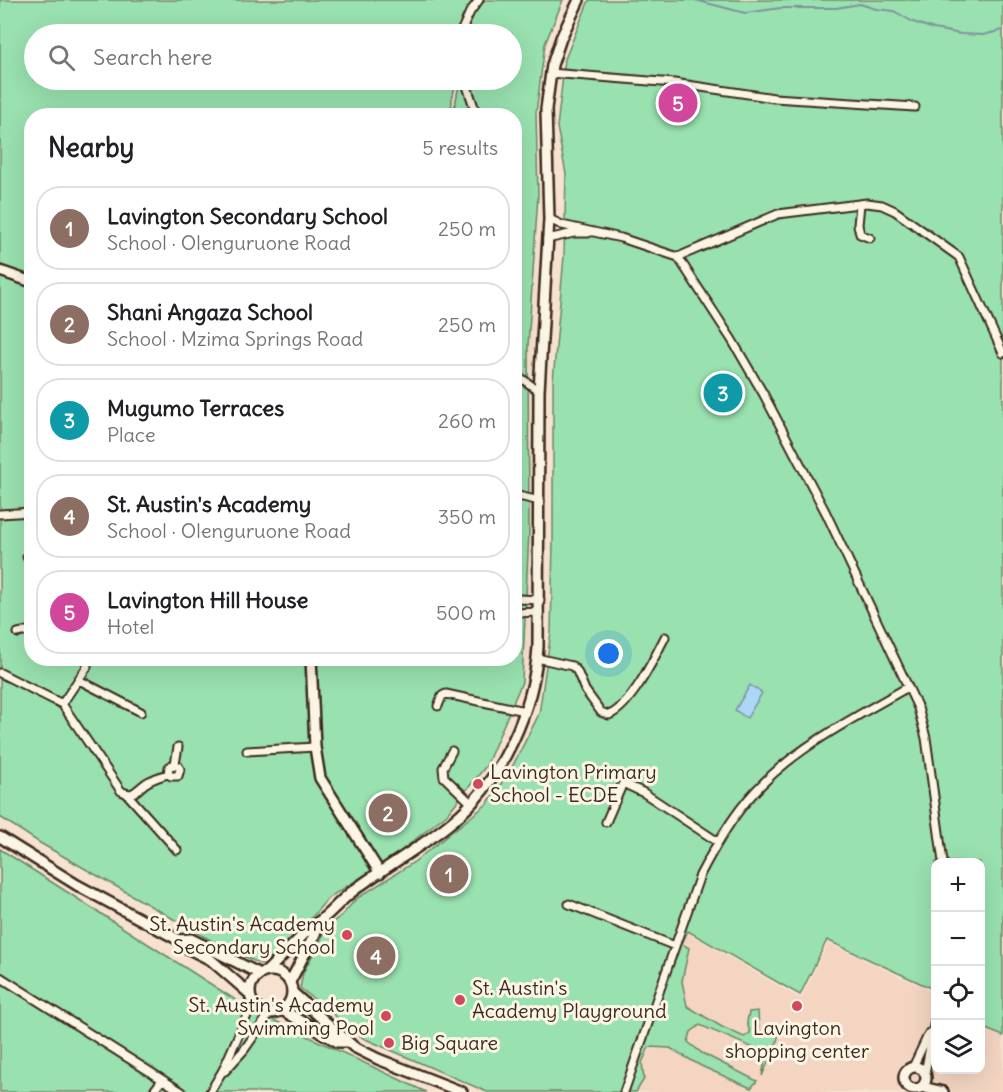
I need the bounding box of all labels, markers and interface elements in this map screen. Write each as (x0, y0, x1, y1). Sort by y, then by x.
search box (24, 24, 522, 90)
icon: search (45, 41, 78, 74)
text: Search here (93, 43, 212, 71)
pin: 5 (658, 80, 698, 126)
text: Nearby (48, 131, 134, 164)
text: 5 results (422, 135, 498, 160)
text: Lavington Secondary School (107, 202, 388, 230)
text: 1 (66, 216, 73, 241)
text: 250 m (438, 216, 496, 241)
text: School · Olenguruone Road (107, 230, 351, 255)
text: Shani Angaza School (107, 298, 313, 326)
text: 2 (64, 312, 75, 337)
text: 250 m (438, 312, 496, 337)
text: School · Mzima Springs Road (107, 326, 363, 351)
pin: 3 (704, 370, 742, 416)
text: Mugumo Terraces (107, 394, 284, 422)
text: 3 (64, 408, 75, 433)
text: 260 m (438, 408, 496, 433)
text: Place (107, 422, 155, 447)
text: St. Austin's Academy (107, 490, 311, 518)
text: 4 (64, 504, 75, 529)
text: 350 m (438, 504, 496, 529)
text: School · Olenguruone Road (107, 518, 351, 543)
text: Lavington Hill House (107, 586, 308, 614)
text: 5 (64, 600, 75, 625)
text: 500 m (436, 600, 496, 625)
text: Hotel (107, 614, 154, 639)
your location (594, 639, 623, 668)
place label: Lavington Primary School - ECDE (490, 759, 657, 807)
marker: Lavington Primary School - ECDE (471, 777, 485, 791)
pin: 2 (368, 790, 408, 836)
pin: 1 (430, 852, 468, 896)
map controls (931, 858, 985, 1074)
button: + (931, 858, 985, 912)
place label: St. Austin's Academy Secondary School (149, 911, 335, 959)
button: − (931, 912, 985, 966)
marker: St. Austin's Academy Secondary School (340, 928, 354, 942)
pin: 4 (356, 934, 395, 978)
button: locate (931, 966, 985, 1020)
place label: St. Austin's Academy Playground (472, 975, 667, 1023)
place label: St. Austin's Academy Swimming Pool (188, 992, 374, 1040)
marker: St. Austin's Academy Playground (453, 993, 467, 1007)
marker: Lavington shopping center (790, 999, 804, 1013)
marker: St. Austin's Academy Swimming Pool (379, 1009, 393, 1023)
place label: Lavington shopping center (725, 1015, 869, 1063)
button: layers (931, 1020, 985, 1074)
place label: Big Square (401, 1030, 498, 1055)
marker: Big Square (382, 1036, 396, 1050)

